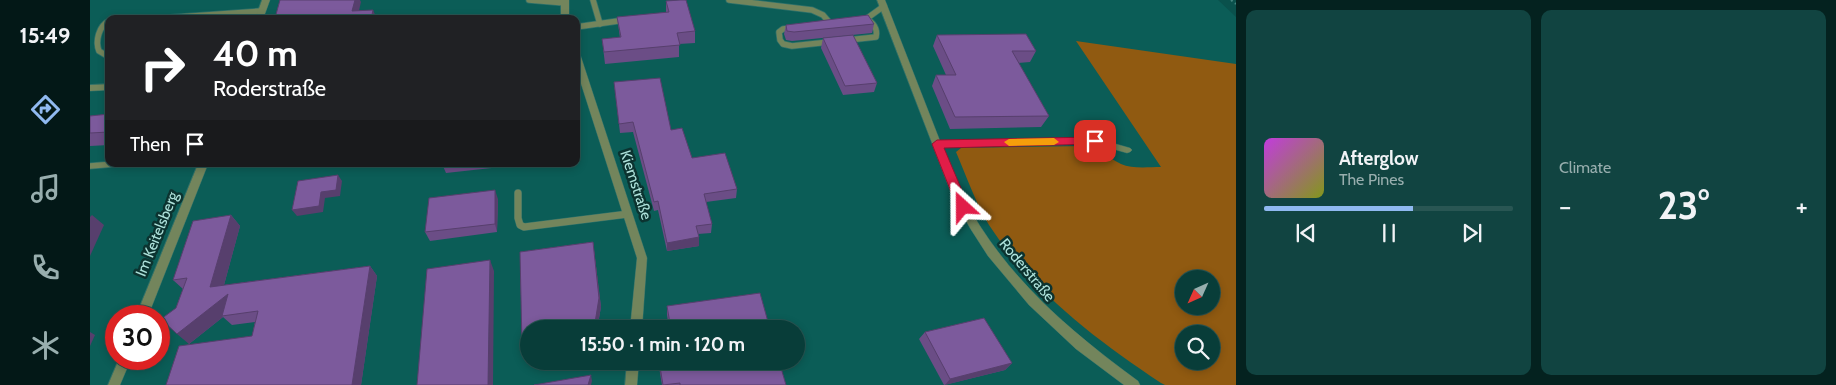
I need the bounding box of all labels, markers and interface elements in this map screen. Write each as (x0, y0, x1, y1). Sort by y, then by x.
text: 15:49 (20, 22, 70, 49)
text: 40 m (213, 32, 298, 75)
icon: right (130, 35, 195, 100)
text: Roderstraße (213, 75, 326, 102)
icon: directions (28, 92, 63, 127)
pin (1074, 120, 1116, 162)
icon: arrive (1081, 127, 1109, 155)
icon: arrive (181, 130, 209, 158)
text: Then (130, 133, 171, 156)
text: Afterglow (1339, 147, 1419, 170)
street label: Kiemstraße (616, 148, 656, 222)
text: Climate (1559, 158, 1611, 177)
text: The Pines (1339, 170, 1404, 189)
icon: music (28, 171, 63, 206)
position arrow (936, 180, 988, 232)
text: 23° (1658, 182, 1709, 229)
street label: Im Keitelsberg (132, 189, 182, 279)
text: − (1559, 189, 1571, 223)
text: + (1796, 189, 1808, 223)
icon: previous (1292, 219, 1320, 247)
icon: pause (1375, 219, 1403, 247)
icon: next (1458, 219, 1486, 247)
street label: Roderstraße (995, 235, 1059, 306)
icon: phone (28, 250, 63, 285)
north arrow (1175, 270, 1220, 315)
map controls (1175, 270, 1220, 370)
speed limit sign: 30 (105, 305, 170, 370)
button: search (1175, 325, 1220, 370)
icon: climate (28, 328, 63, 363)
text: 15:50 · 1 min · 120 m (580, 333, 745, 356)

